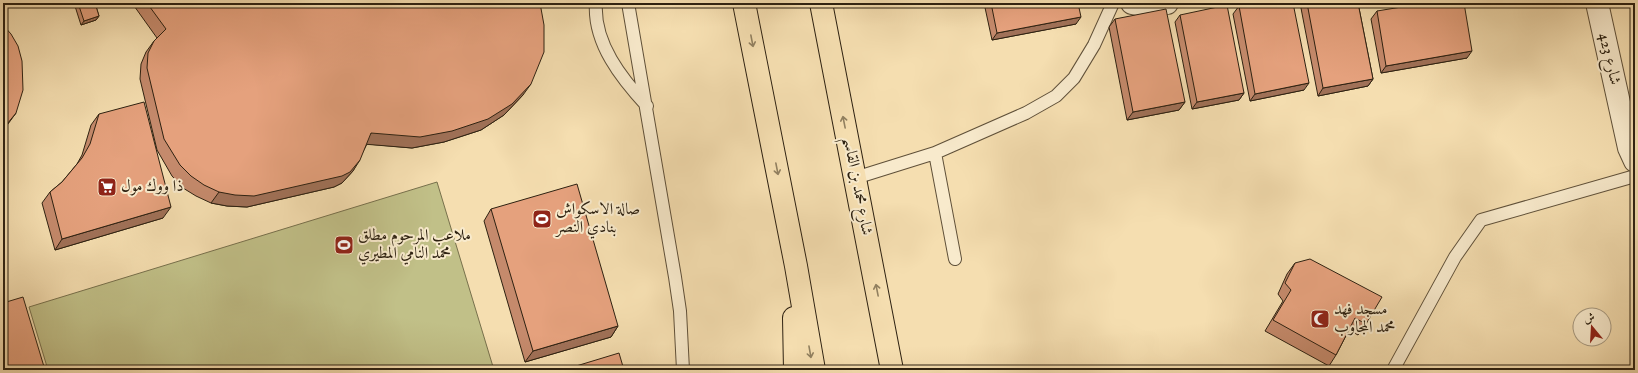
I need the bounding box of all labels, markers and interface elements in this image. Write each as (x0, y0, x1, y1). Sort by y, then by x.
street label: شارع 423 (1591, 31, 1625, 87)
one-way arrow (748, 34, 756, 47)
one-way arrow (840, 115, 848, 128)
street label: شارع محمد بن القاسم (833, 135, 876, 238)
one-way arrow (773, 162, 781, 175)
supermarket icon: ذا ووك مول (96, 176, 118, 198)
place label: ذا ووك مول (121, 177, 183, 197)
place label: صالة الاسكواش بنادي النصر (554, 200, 640, 239)
sports icon: صالة الاسكواش بنادي النصر (531, 208, 553, 230)
place label: ملاعب المرحوم مطلق محمد النامي المطيري (358, 226, 471, 265)
sports icon: ملاعب المرحوم مطلق محمد النامي المطيري (333, 234, 355, 256)
one-way arrow (872, 284, 880, 297)
place label: مسجد فهد محمد المجاوب (1334, 300, 1395, 338)
north arrow (1572, 307, 1612, 347)
mosque icon: مسجد فهد محمد المجاوب (1309, 308, 1331, 330)
text: ش (1582, 310, 1597, 327)
one-way arrow (807, 345, 815, 358)

